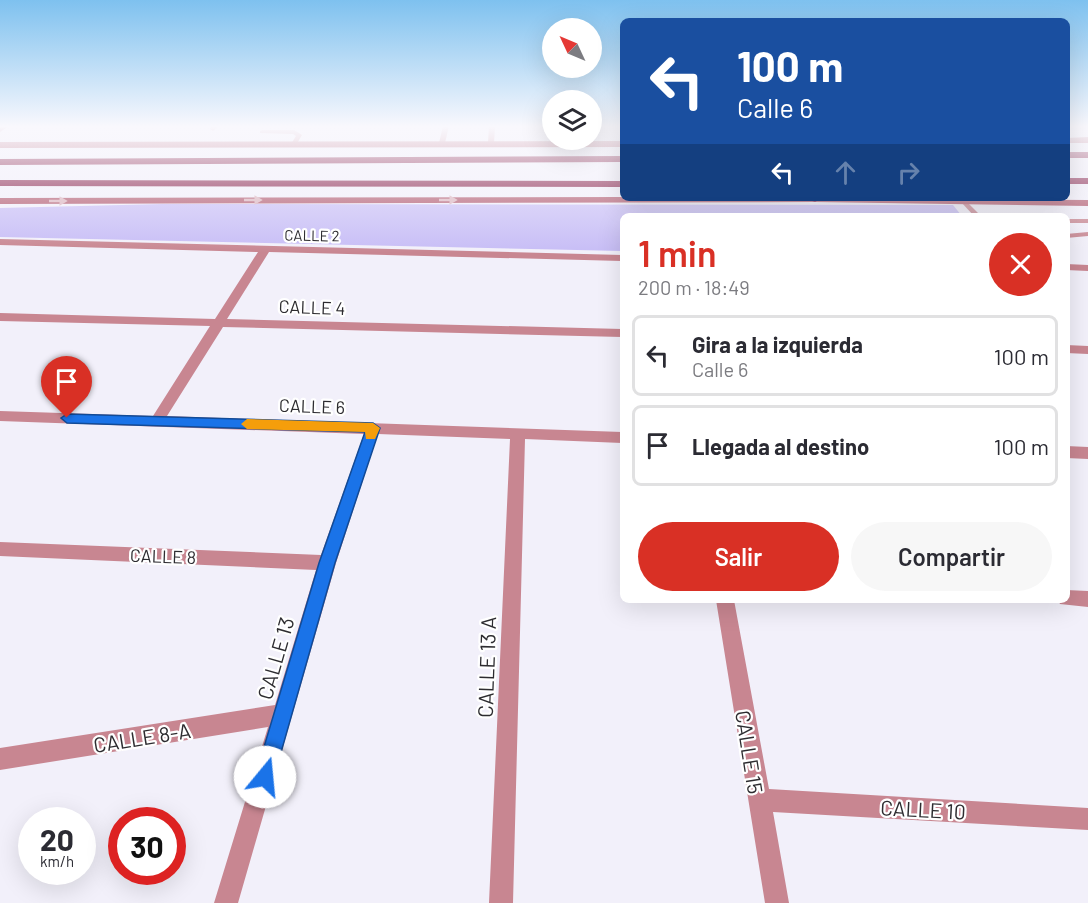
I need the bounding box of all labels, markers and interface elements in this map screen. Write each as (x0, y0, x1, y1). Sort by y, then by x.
north arrow (542, 18, 602, 78)
map controls (542, 18, 602, 150)
text: 100 m (737, 40, 843, 90)
icon: left (638, 42, 716, 120)
button: layers (542, 90, 602, 150)
text: Calle 6 (737, 91, 813, 123)
icon: left (766, 156, 799, 189)
icon: ahead (829, 156, 862, 189)
icon: right (892, 156, 925, 189)
one-way arrow (244, 195, 263, 205)
one-way arrow (439, 195, 458, 205)
one-way arrow (49, 196, 68, 205)
street label: CALLE 2 (284, 226, 340, 244)
text: 1 min (638, 231, 717, 274)
button: close (989, 233, 1052, 296)
text: 200 m · 18:49 (638, 275, 750, 299)
street label: CALLE 4 (278, 295, 346, 319)
text: Gira a la izquierda (692, 331, 863, 357)
icon: left (641, 339, 674, 372)
text: 100 m (994, 343, 1049, 369)
pin (41, 356, 92, 418)
text: Calle 6 (692, 357, 748, 381)
icon: arrive (50, 365, 83, 398)
street label: CALLE 6 (279, 394, 345, 418)
icon: arrive (641, 429, 674, 462)
text: Llegada al destino (692, 433, 869, 459)
text: 100 m (994, 433, 1049, 459)
button: Salir (638, 522, 839, 591)
button: Compartir (851, 522, 1052, 591)
street label: CALLE 8 (130, 544, 196, 568)
street label: CALLE 13 (251, 614, 299, 702)
street label: CALLE 13 A (472, 616, 500, 718)
street label: CALLE 15 (731, 708, 769, 796)
street label: CALLE 8-A (92, 717, 193, 757)
position arrow (233, 745, 297, 809)
street label: CALLE 10 (880, 794, 966, 824)
speed limit sign: 30 (108, 807, 186, 885)
text: 20 (40, 821, 74, 857)
text: km/h (40, 852, 74, 870)

